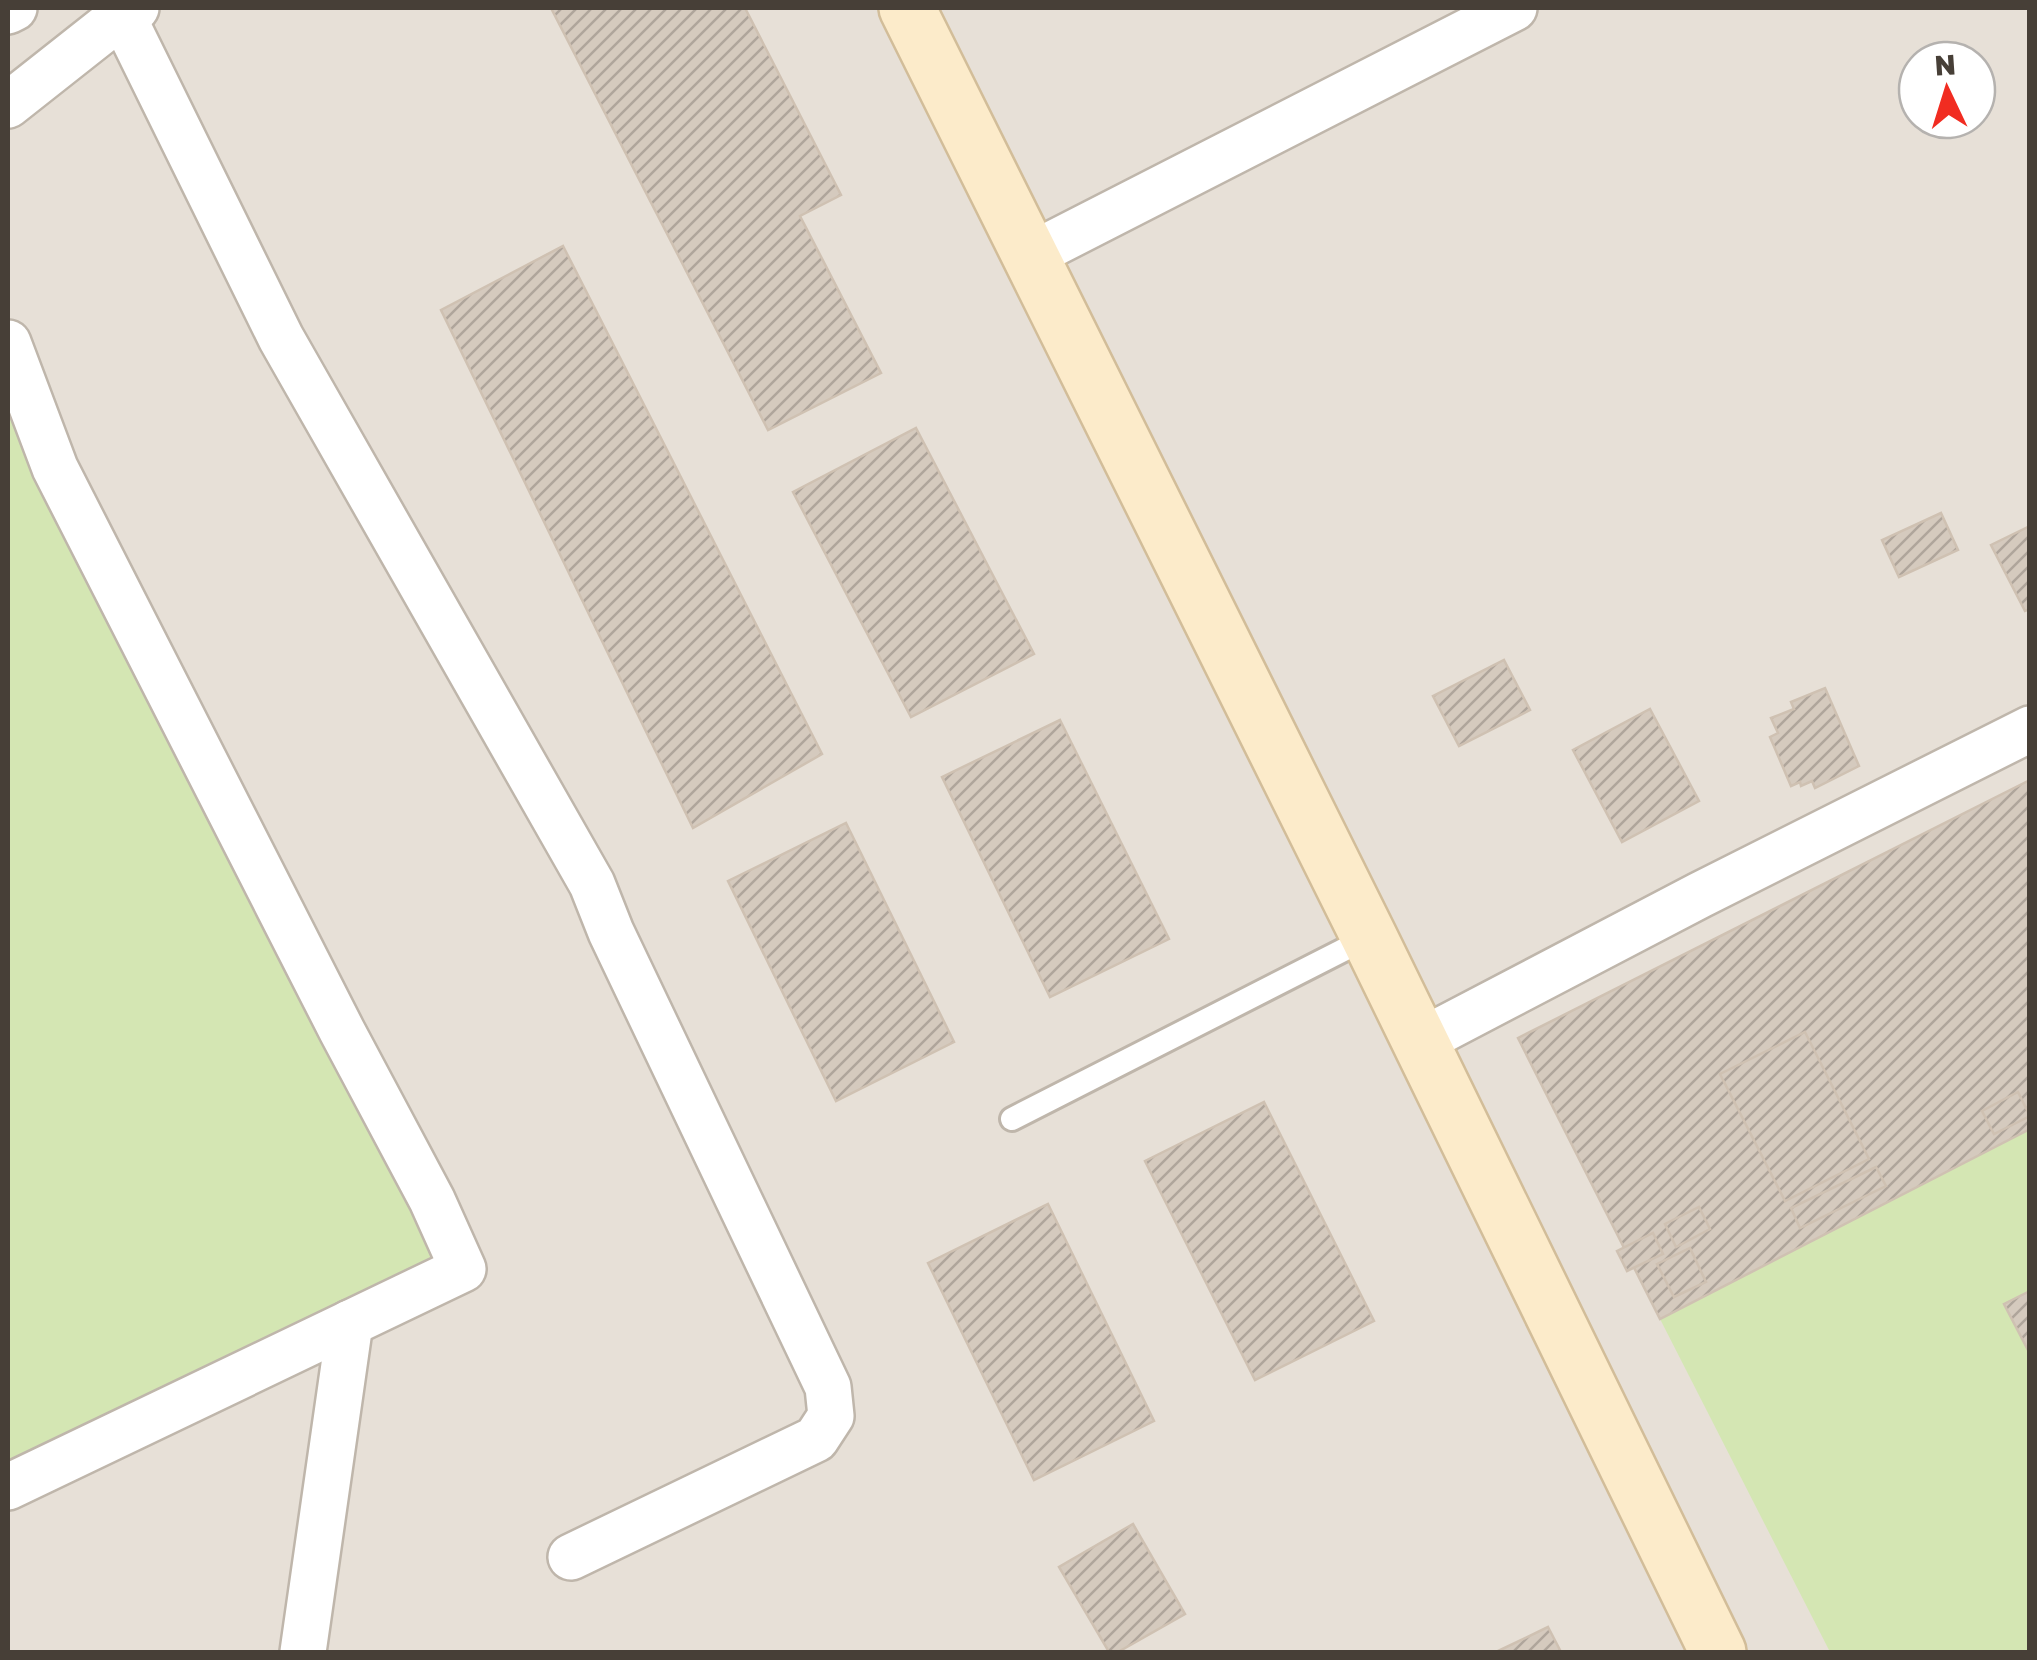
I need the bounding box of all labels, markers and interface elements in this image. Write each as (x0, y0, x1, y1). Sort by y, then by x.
north arrow (1897, 40, 1997, 140)
text: N (1933, 47, 1957, 82)

